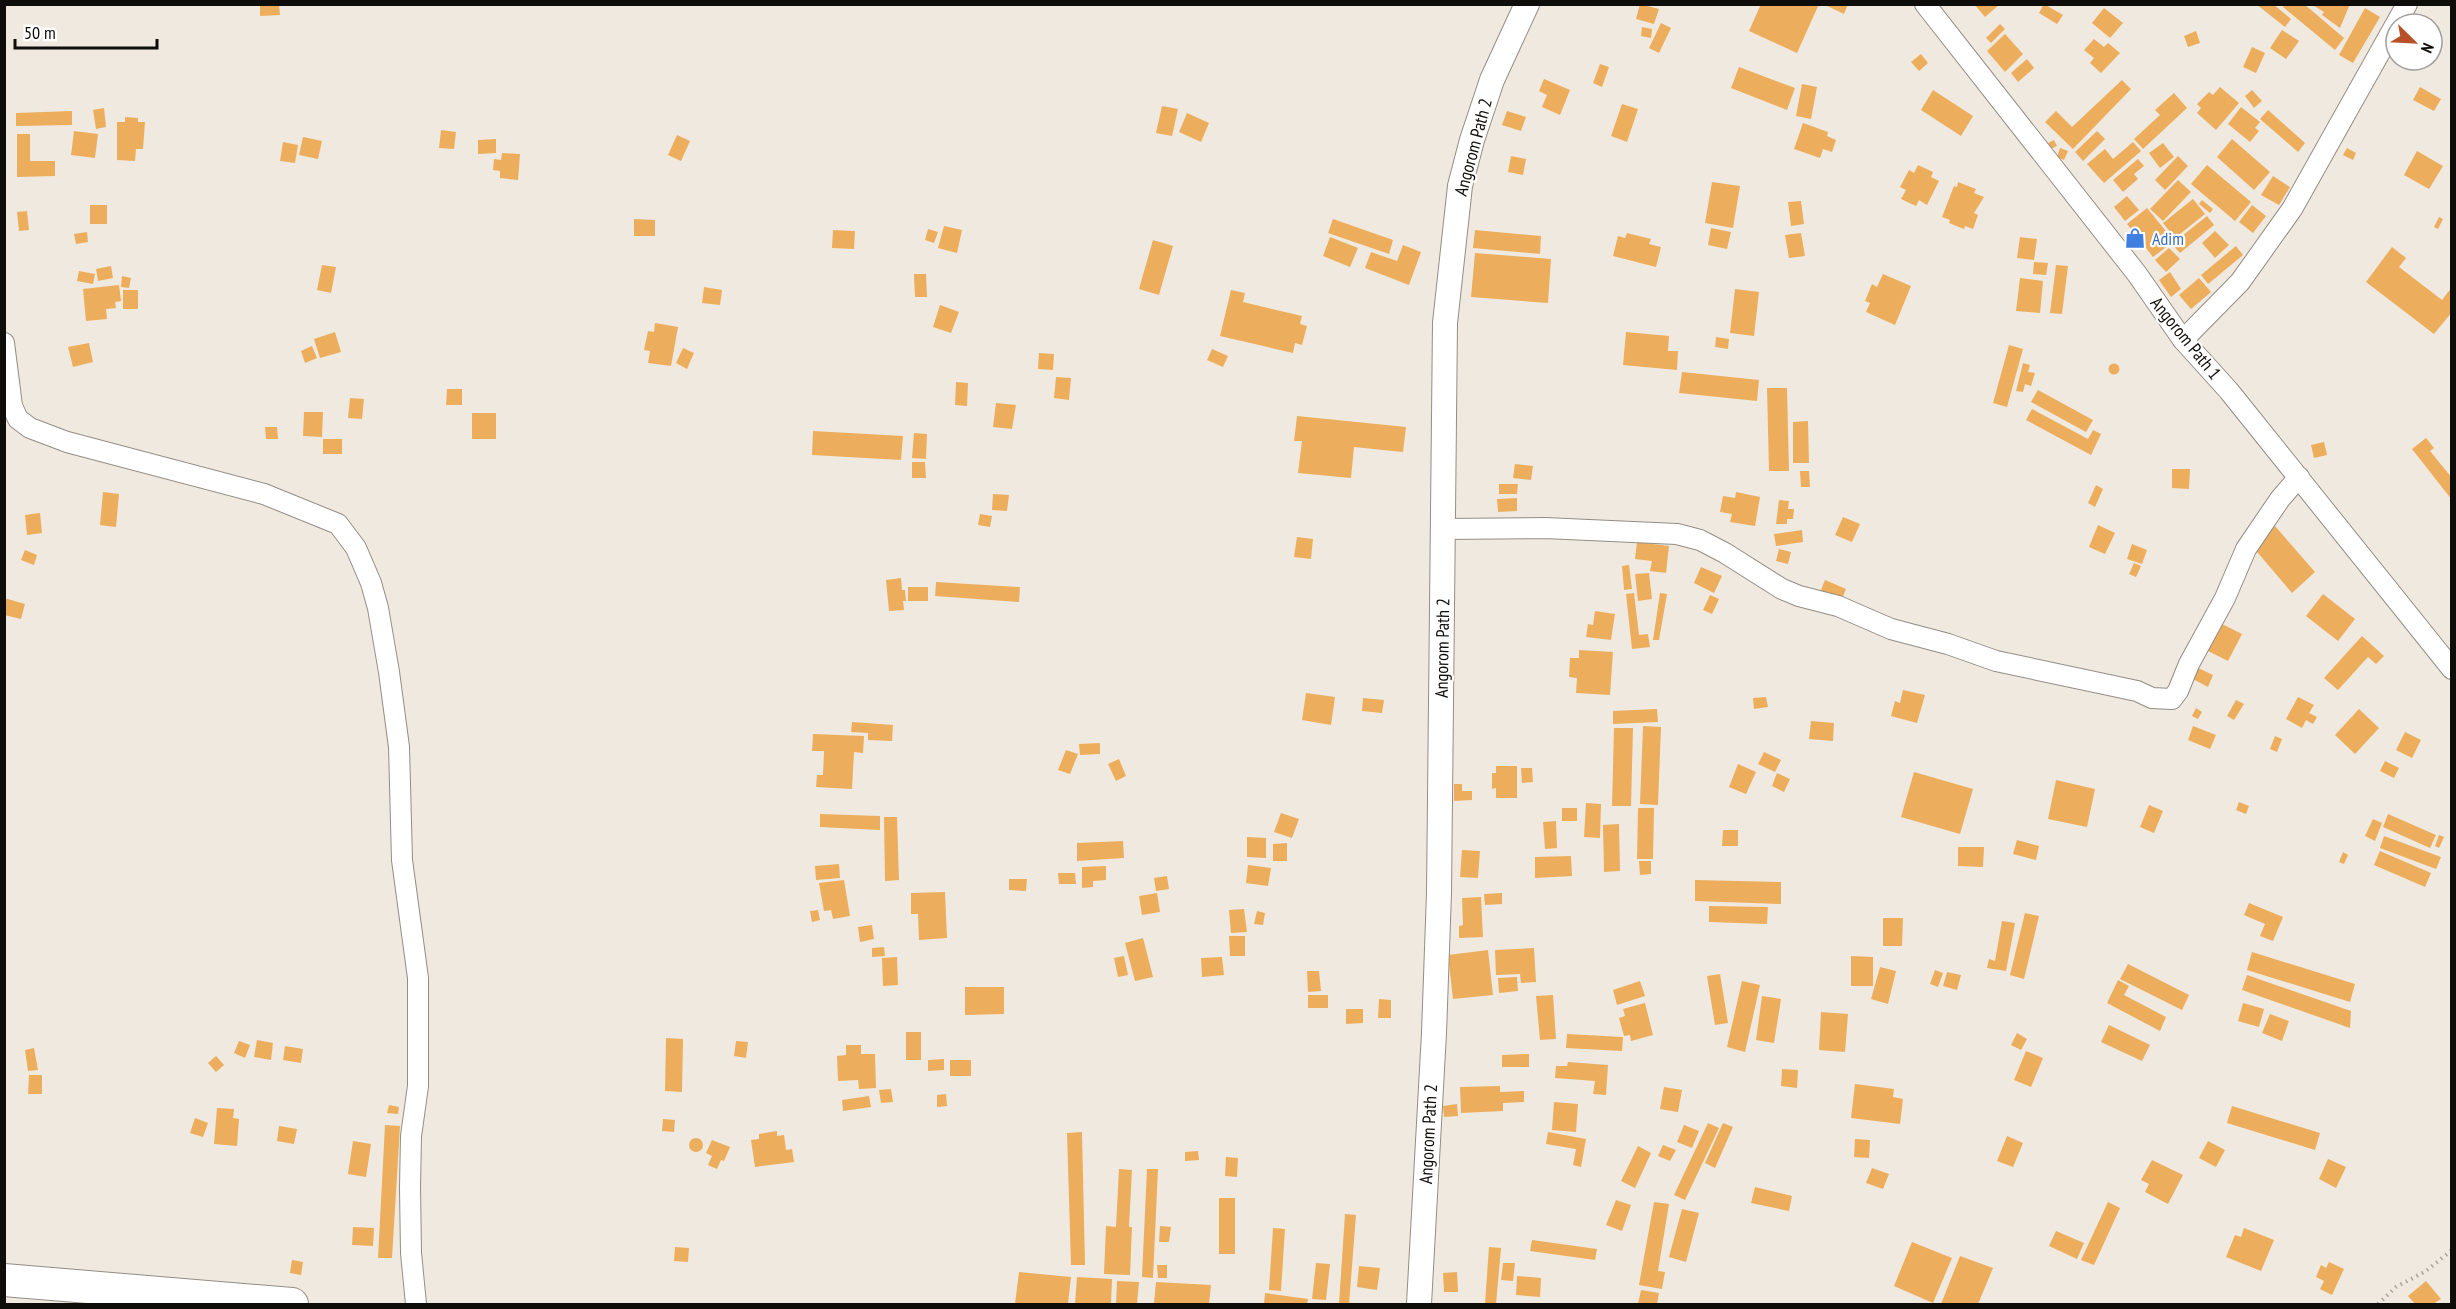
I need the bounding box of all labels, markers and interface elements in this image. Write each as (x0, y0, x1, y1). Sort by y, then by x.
scale bar (15, 12, 158, 50)
north arrow (2384, 12, 2444, 72)
text: 50 m (24, 21, 56, 44)
text: N (2417, 40, 2439, 56)
street label: Angorom Path 2 (1449, 96, 1497, 198)
shop icon: Adim (2123, 226, 2147, 250)
place label: Adim (2152, 227, 2184, 250)
street label: Angorom Path 1 (2146, 292, 2226, 384)
street label: Angorom Path 2 (1430, 598, 1454, 698)
street label: Angorom Path 2 (1414, 1084, 1442, 1184)

